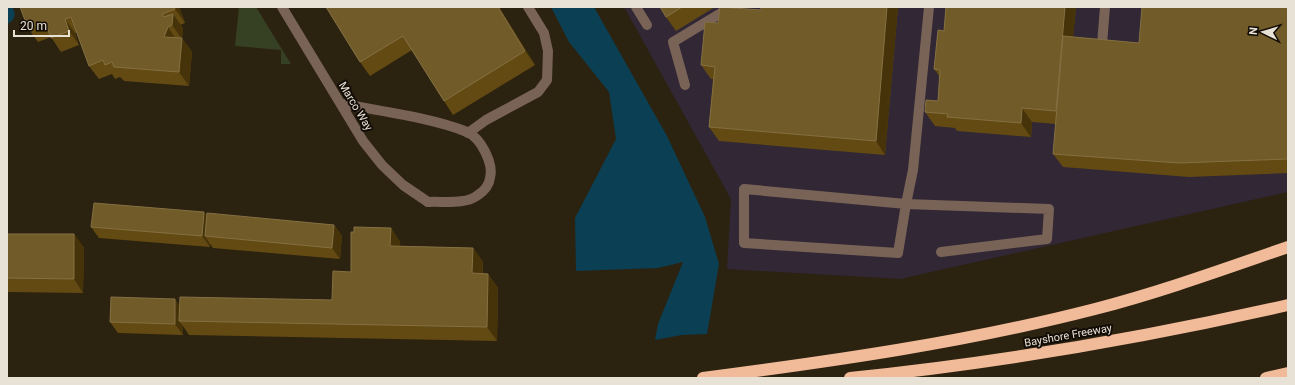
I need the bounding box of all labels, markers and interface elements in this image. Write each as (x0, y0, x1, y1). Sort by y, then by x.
scale bar (14, 12, 69, 38)
north arrow (1243, 12, 1283, 52)
text: 20 m (20, 19, 47, 33)
text: N (1247, 27, 1260, 36)
street label: Marco Way (336, 79, 376, 134)
street label: Bayshore Freeway (1023, 321, 1114, 350)

